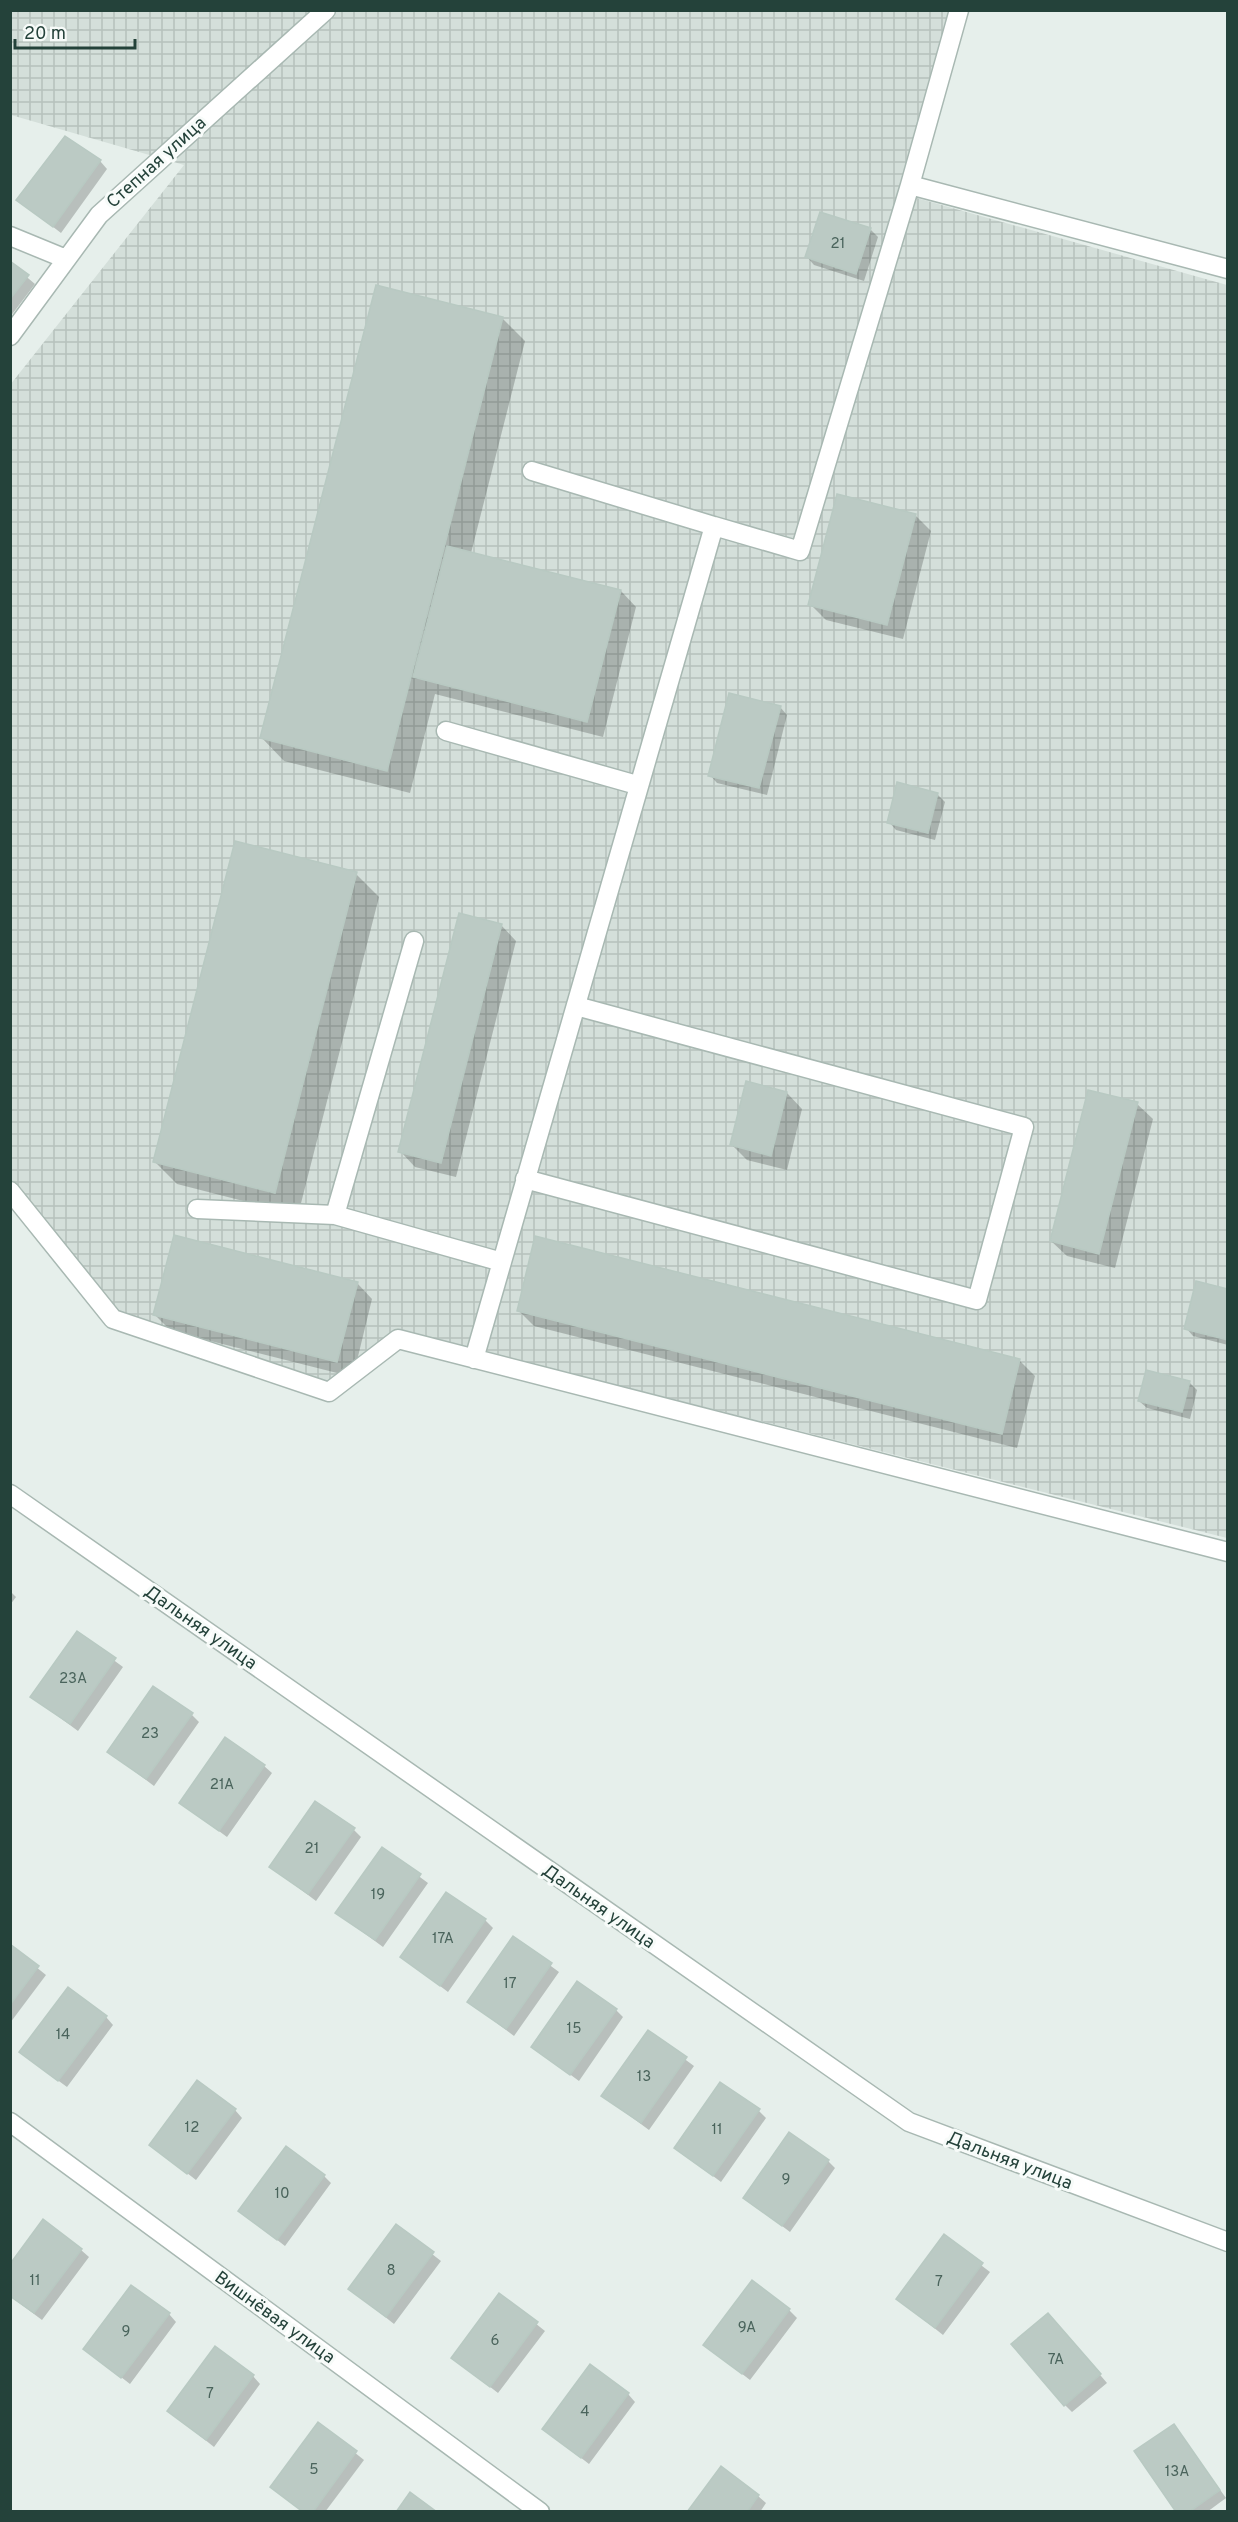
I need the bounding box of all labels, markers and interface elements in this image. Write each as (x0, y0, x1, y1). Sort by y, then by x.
scale bar (15, 12, 135, 50)
text: 20 m (24, 23, 66, 46)
street label: Степная улица (102, 112, 212, 214)
house number: 21 (831, 235, 845, 254)
street label: Дальняя улица (139, 1581, 261, 1676)
house number: 23А (59, 1670, 87, 1689)
house number: 23 (141, 1725, 159, 1744)
house number: 21А (210, 1776, 234, 1795)
house number: 21 (305, 1840, 319, 1859)
street label: Дальняя улица (537, 1860, 659, 1955)
house number: 19 (371, 1886, 385, 1905)
house number: 17А (432, 1930, 454, 1949)
house number: 17 (503, 1975, 517, 1994)
house number: 15 (567, 2020, 581, 2039)
house number: 14 (56, 2026, 70, 2045)
house number: 13 (637, 2068, 651, 2087)
house number: 12 (185, 2119, 199, 2138)
house number: 11 (711, 2121, 723, 2140)
street label: Дальняя улица (944, 2127, 1075, 2196)
house number: 9 (782, 2171, 790, 2190)
house number: 10 (274, 2185, 290, 2204)
house number: 8 (386, 2262, 396, 2281)
street label: Вишнёвая улица (209, 2267, 339, 2370)
house number: 11 (29, 2272, 41, 2291)
house number: 7 (935, 2273, 943, 2292)
house number: 9А (738, 2319, 756, 2338)
house number: 9 (122, 2323, 130, 2342)
house number: 6 (491, 2332, 500, 2351)
house number: 7А (1048, 2351, 1064, 2370)
house number: 7 (206, 2385, 214, 2404)
house number: 4 (580, 2403, 590, 2422)
house number: 5 (309, 2461, 319, 2480)
house number: 13А (1165, 2463, 1189, 2482)

